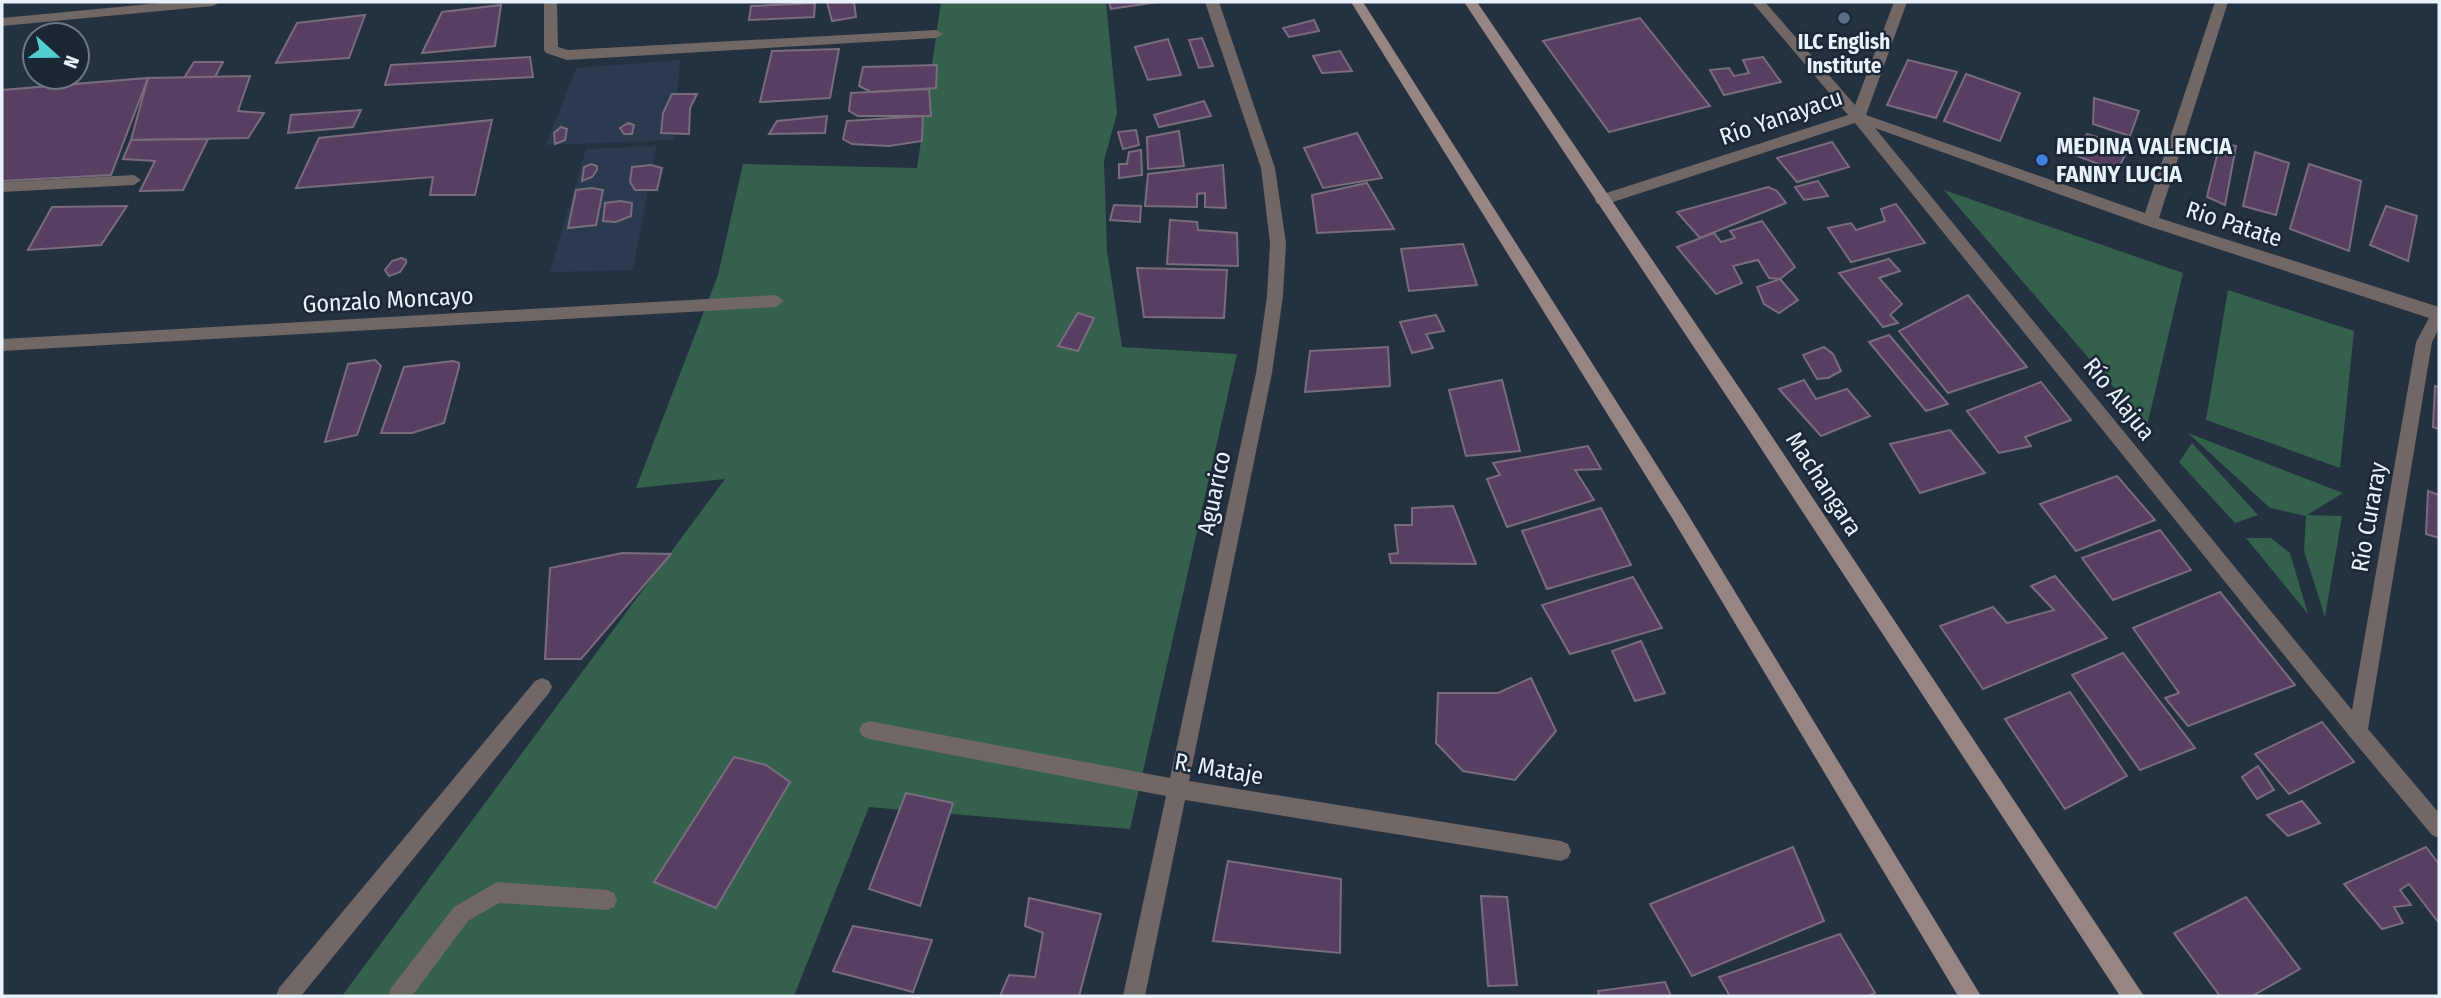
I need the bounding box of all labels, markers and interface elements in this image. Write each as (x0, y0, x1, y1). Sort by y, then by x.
marker: ILC English Institute (1836, 10, 1852, 26)
north arrow (21, 21, 91, 91)
place label: ILC English Institute (1798, 29, 1890, 79)
text: N (59, 52, 84, 71)
street label: Río Yanayacu (1716, 83, 1846, 151)
place label: MEDINA VALENCIA FANNY LUCIA (2056, 132, 2233, 188)
marker: MEDINA VALENCIA FANNY LUCIA (2034, 152, 2050, 168)
street label: Rio Patate (2182, 195, 2286, 253)
street label: Gonzalo Moncayo (302, 282, 474, 318)
street label: Río Alajua (2077, 352, 2161, 446)
street label: Machangara (1780, 427, 1868, 541)
street label: Aguarico (1191, 449, 1237, 537)
street label: Río Curaray (2346, 460, 2392, 574)
street label: R. Mataje (1172, 747, 1266, 791)

